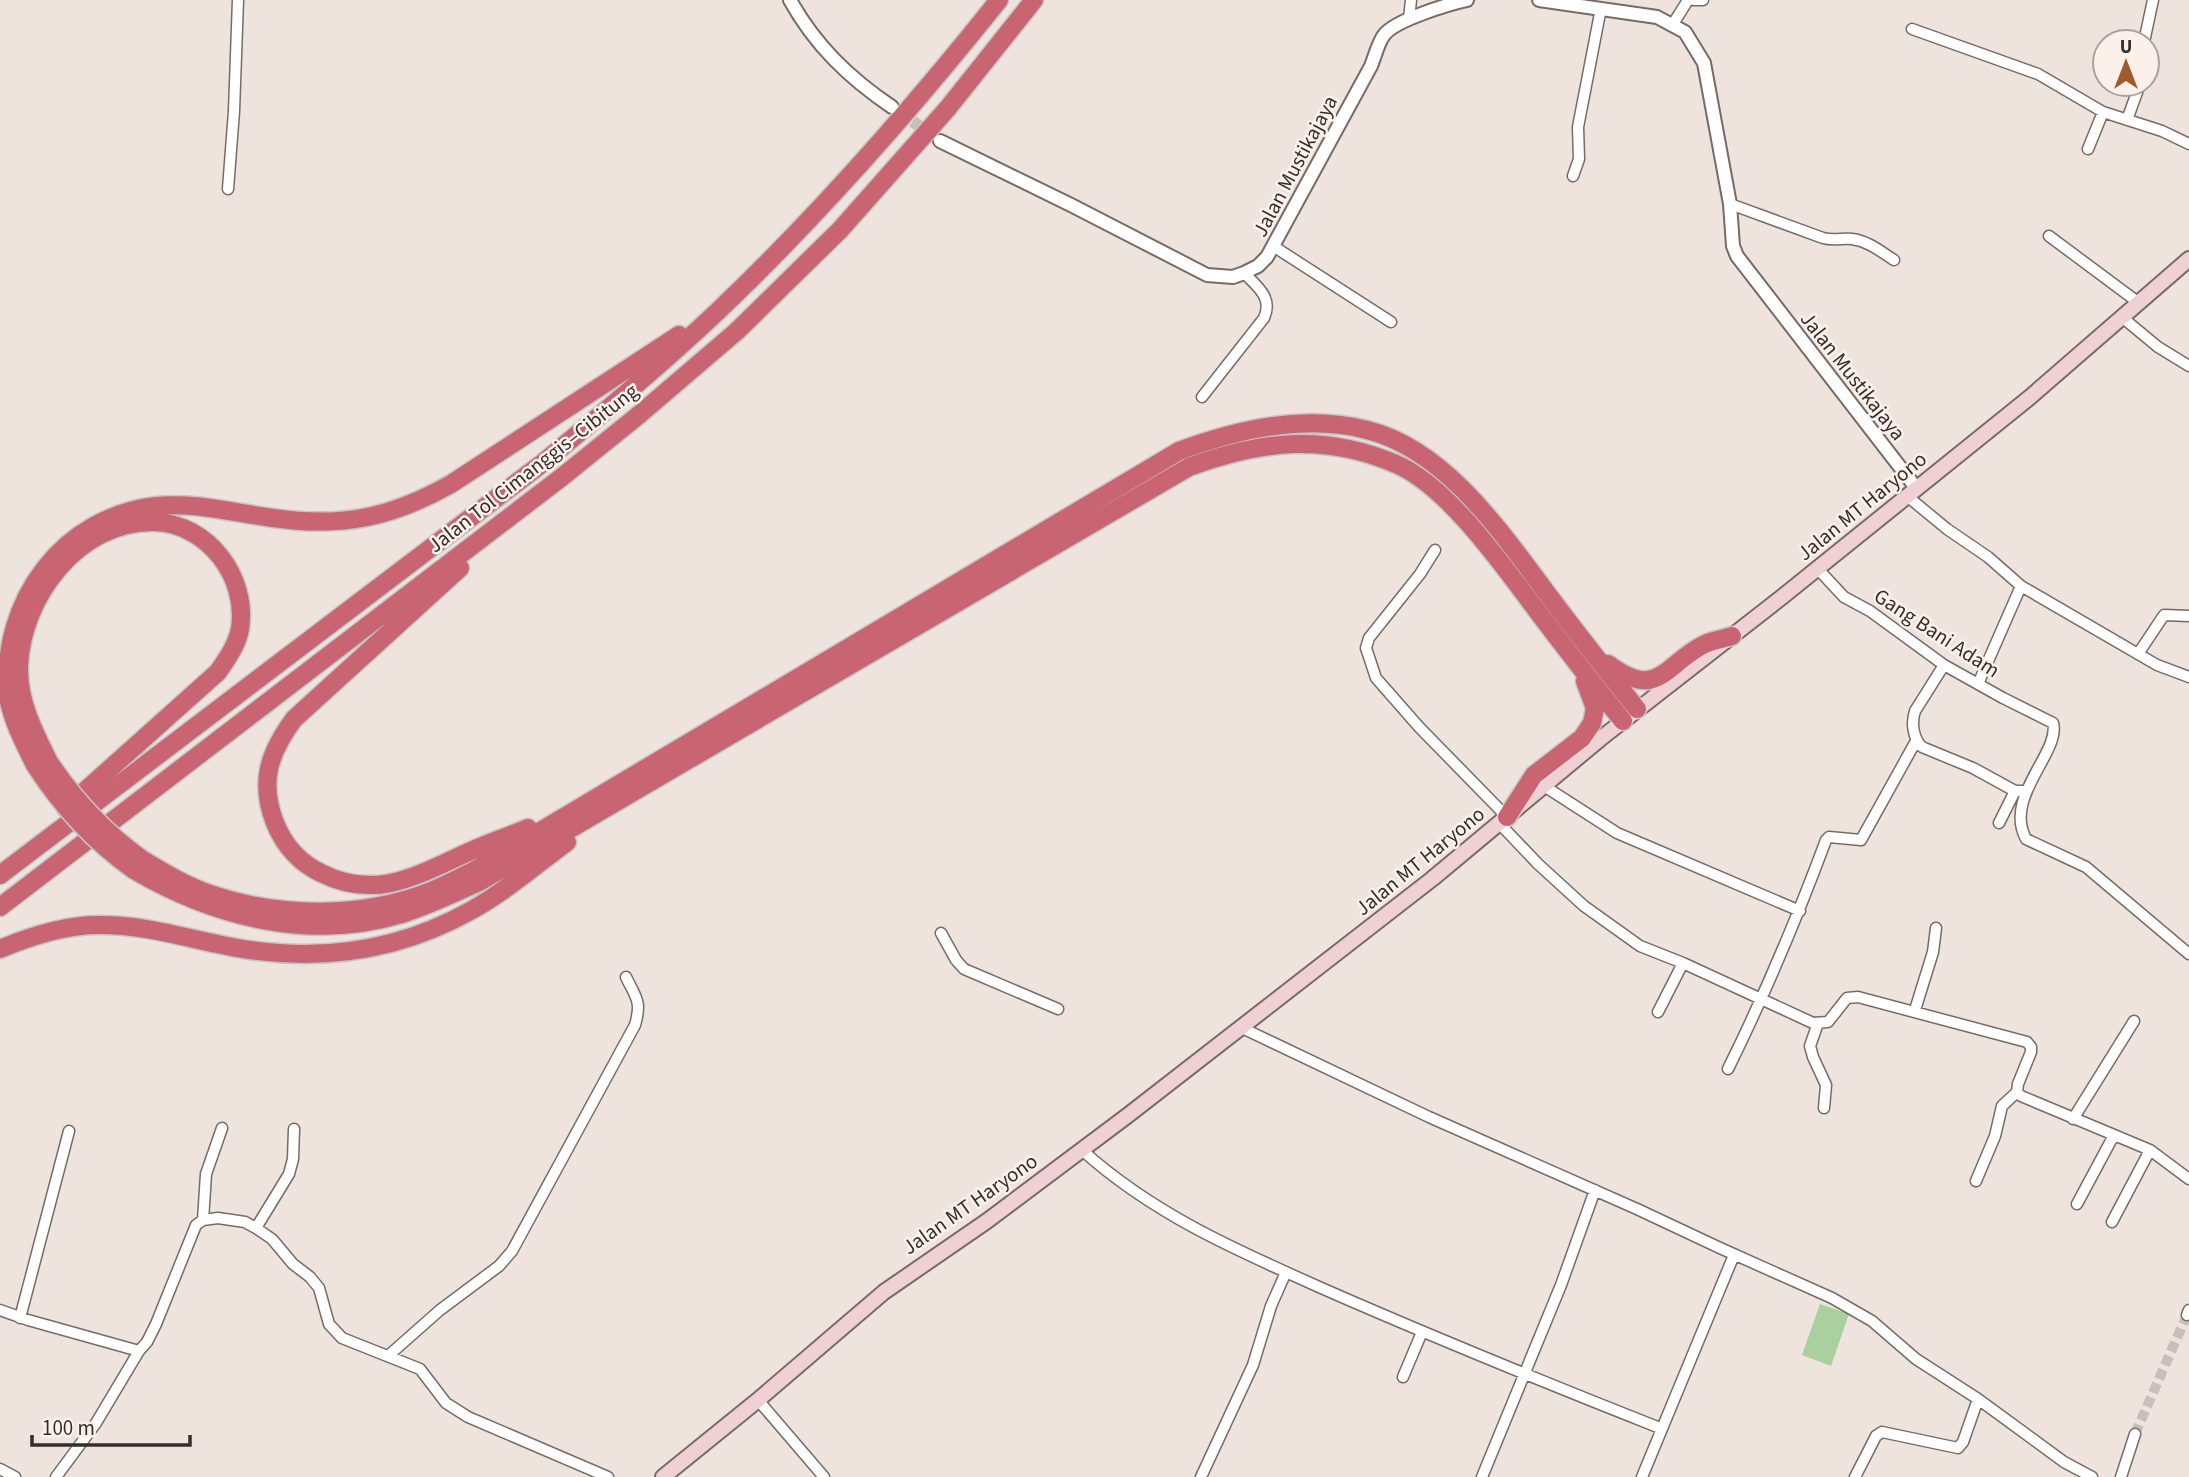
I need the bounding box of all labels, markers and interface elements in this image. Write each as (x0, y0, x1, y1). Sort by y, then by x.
north arrow (2091, 28, 2161, 98)
text: U (2120, 34, 2132, 61)
street label: Jalan Mustikajaya (1245, 90, 1345, 242)
street label: Jalan Mustikajaya (1793, 305, 1913, 447)
street label: Jalan Tol Cimanggis–Cibitung (421, 376, 645, 560)
street label: Jalan MT Haryono (1791, 444, 1933, 568)
street label: Gang Bani Adam (1868, 581, 2006, 685)
street label: Jalan MT Haryono (1349, 799, 1491, 923)
street label: Jalan MT Haryono (896, 1146, 1044, 1262)
scale bar (32, 1404, 189, 1448)
text: 100 m (42, 1413, 95, 1443)

